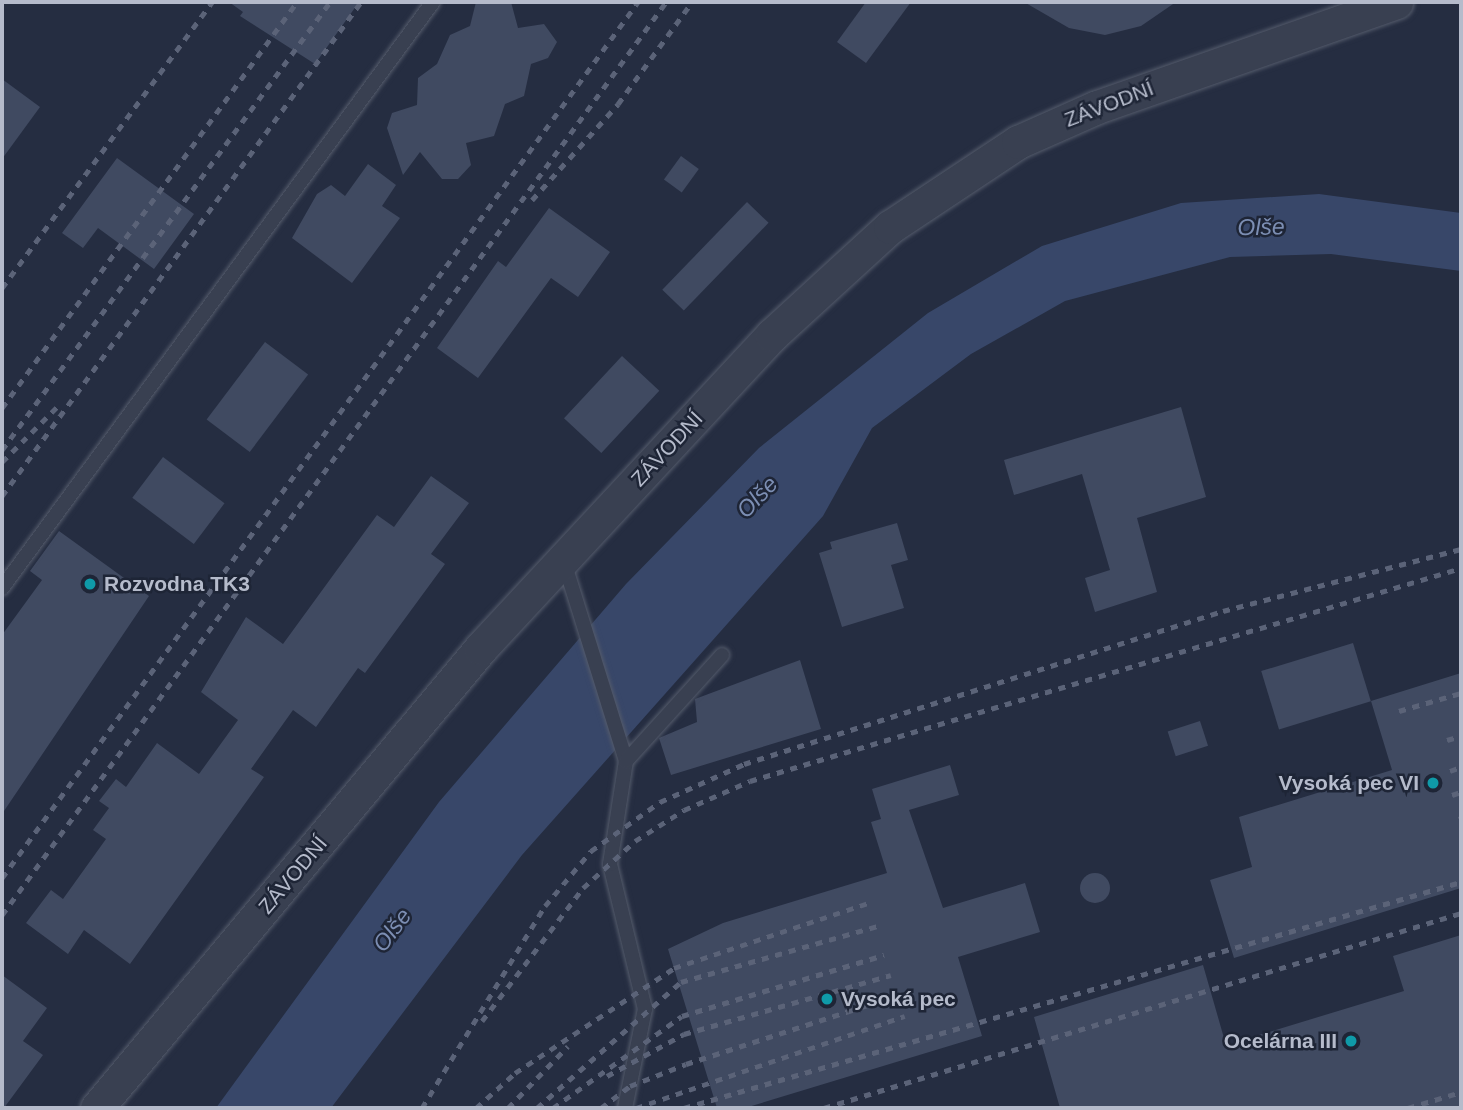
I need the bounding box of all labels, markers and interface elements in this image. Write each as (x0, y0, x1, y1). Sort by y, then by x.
street label: ZÁVODNÍ (1061, 76, 1157, 132)
water label: Olše (1237, 213, 1285, 241)
street label: ZÁVODNÍ (626, 406, 708, 492)
water label: Olše (731, 470, 783, 524)
place label: Rozvodna TK3 (104, 571, 250, 597)
marker: Rozvodna TK3 (82, 576, 98, 592)
place label: Vysoká pec VI (1279, 770, 1419, 796)
marker: Vysoká pec VI (1425, 775, 1441, 791)
street label: ZÁVODNÍ (253, 831, 333, 919)
water label: Olše (367, 903, 417, 957)
place label: Vysoká pec (841, 986, 956, 1012)
marker: Vysoká pec (819, 991, 835, 1007)
place label: Ocelárna III (1224, 1028, 1337, 1054)
marker: Ocelárna III (1343, 1033, 1359, 1049)

